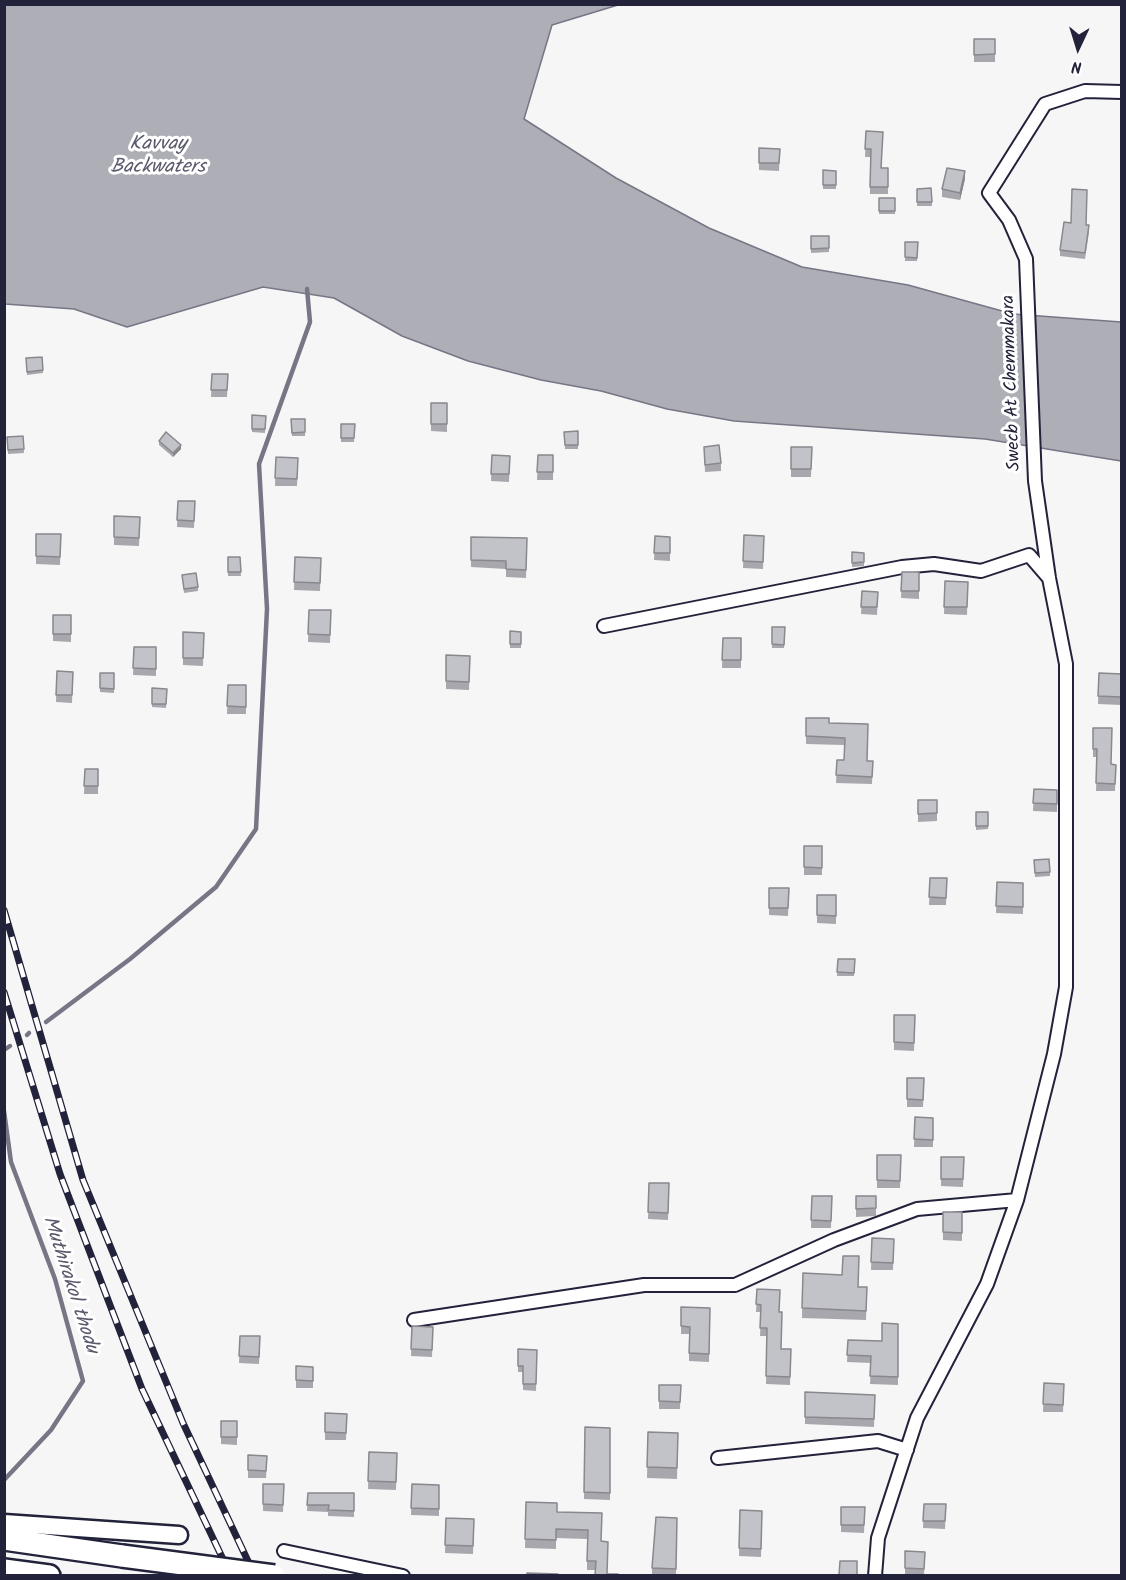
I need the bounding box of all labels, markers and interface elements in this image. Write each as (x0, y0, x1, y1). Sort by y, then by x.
north arrow (1048, 18, 1108, 78)
text: N (1071, 54, 1083, 79)
water label: Kavvay Backwaters (110, 134, 206, 181)
street label: Swecb At Chemmakara (999, 294, 1027, 472)
water label: Muthirakol thodu (35, 1213, 103, 1357)

